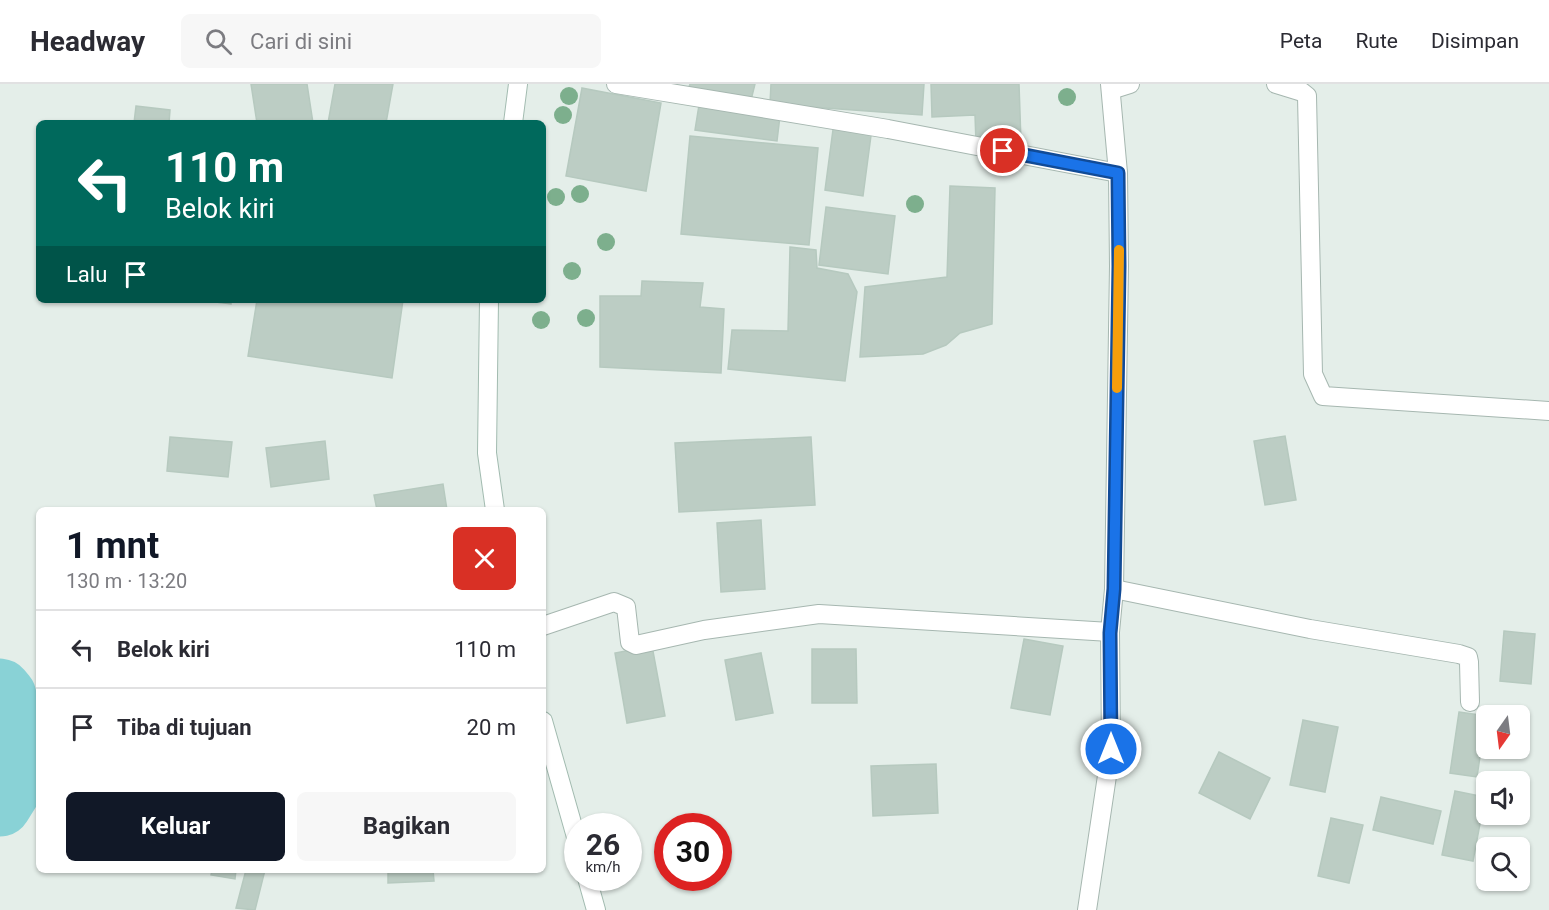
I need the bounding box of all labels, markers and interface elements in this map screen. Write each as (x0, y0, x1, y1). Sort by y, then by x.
search box (181, 14, 601, 68)
text: Headway (30, 25, 145, 58)
icon: search (202, 25, 235, 58)
text: Cari di sini (250, 29, 352, 54)
text: Peta (1280, 29, 1322, 53)
text: Rute (1355, 29, 1398, 53)
text: Disimpan (1431, 29, 1519, 53)
pin (977, 125, 1028, 176)
icon: arrive (986, 134, 1019, 167)
text: 110 m (165, 143, 284, 192)
icon: left (66, 144, 144, 222)
text: Belok kiri (165, 193, 274, 225)
icon: arrive (119, 258, 152, 291)
text: Lalu (66, 262, 107, 287)
text: 1 mnt (66, 525, 159, 567)
button: close (453, 527, 516, 590)
text: 130 m · 13:20 (66, 569, 187, 593)
icon: left (66, 633, 99, 666)
text: Belok kiri (117, 637, 210, 662)
text: 110 m (454, 637, 516, 662)
north arrow (1476, 705, 1530, 759)
map controls (1476, 705, 1530, 891)
icon: arrive (66, 711, 99, 744)
text: Tiba di tujuan (117, 715, 252, 740)
text: 20 m (467, 715, 516, 740)
position arrow (1079, 717, 1143, 781)
button: sound (1476, 771, 1530, 825)
button: Keluar (66, 792, 285, 861)
button: Bagikan (297, 792, 516, 861)
speed limit sign: 30 (654, 813, 732, 891)
text: 26 (586, 827, 620, 862)
button: search (1476, 837, 1530, 891)
text: km/h (585, 858, 621, 876)

